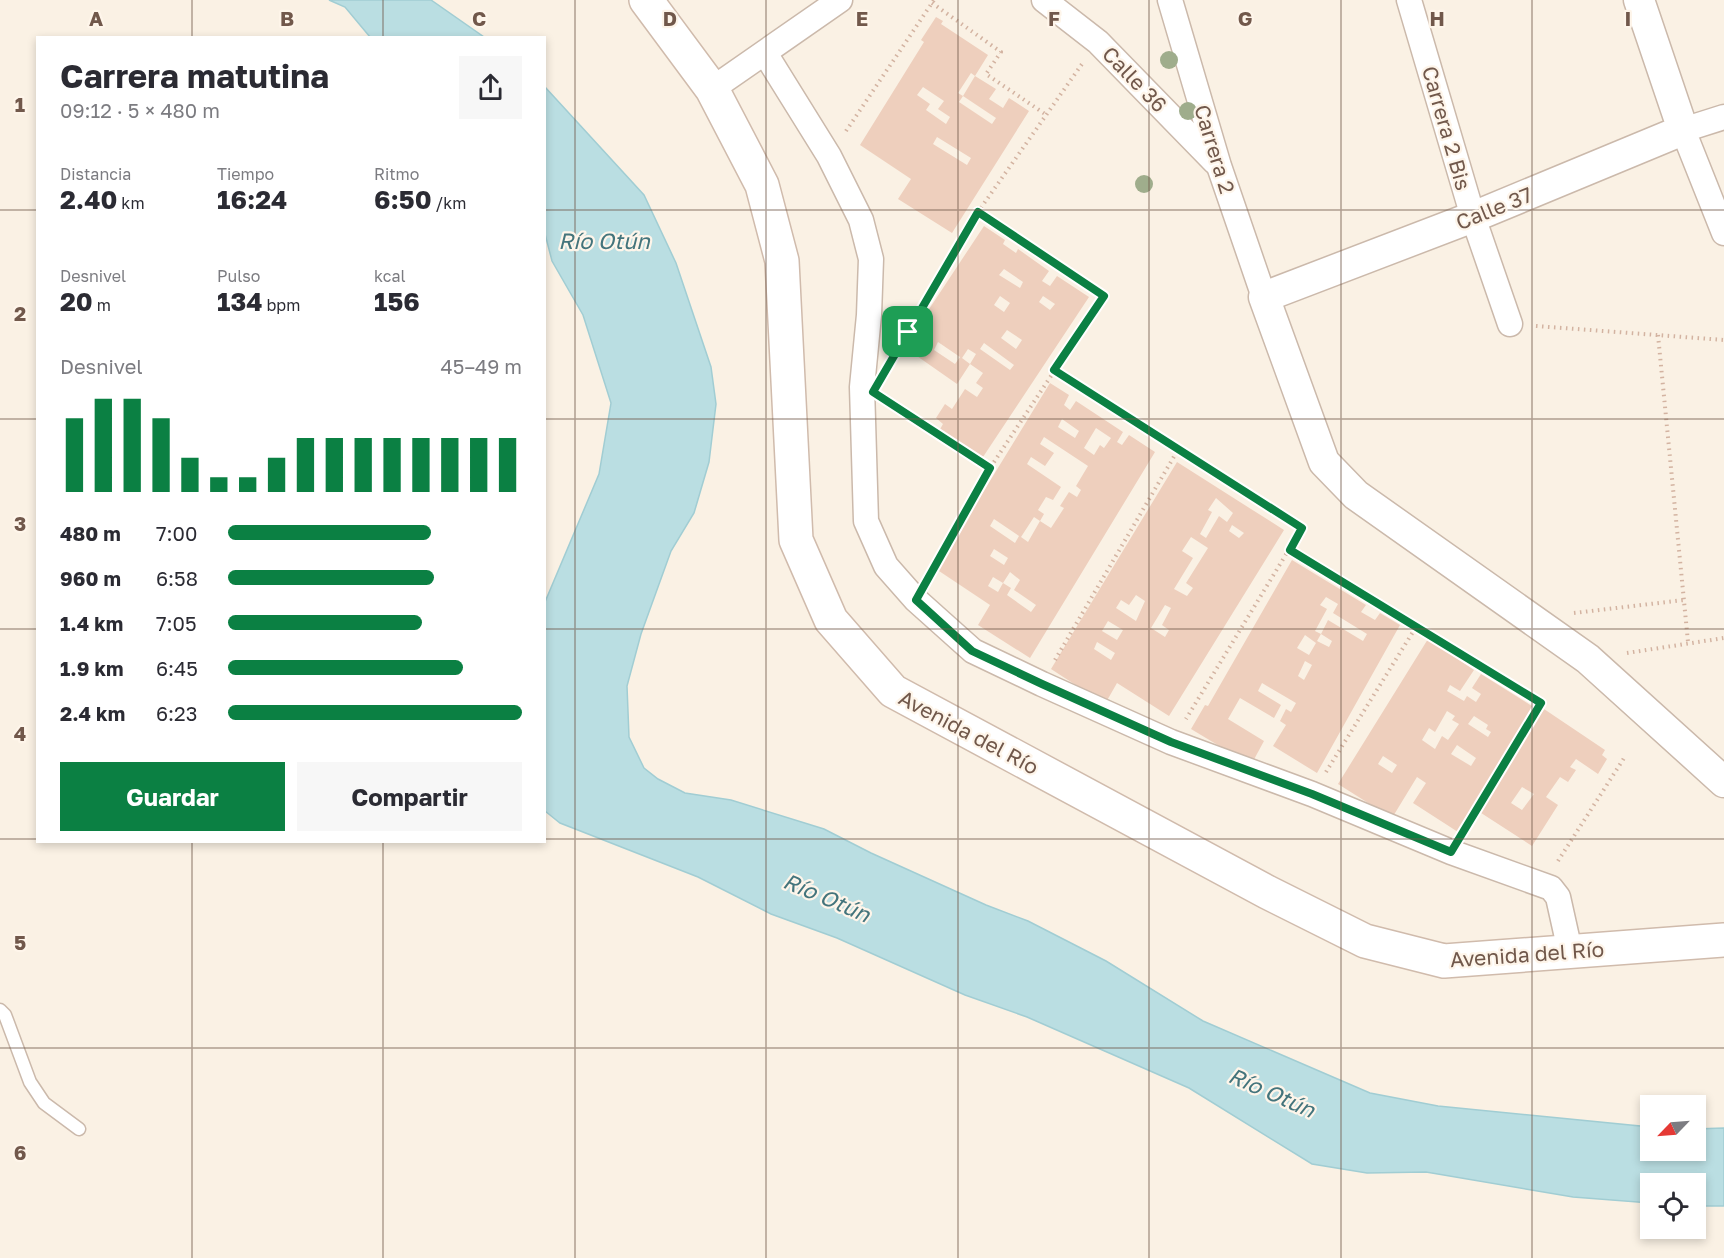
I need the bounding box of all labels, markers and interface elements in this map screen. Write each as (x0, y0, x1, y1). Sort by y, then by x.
text: A (89, 6, 103, 30)
text: B (280, 6, 294, 30)
text: C (472, 6, 486, 30)
text: D (663, 6, 677, 30)
text: E (856, 6, 868, 30)
text: F (1048, 6, 1060, 30)
text: G (1238, 6, 1252, 30)
text: H (1429, 6, 1445, 30)
text: I (1625, 6, 1631, 30)
street label: Calle 36 (1097, 41, 1173, 117)
text: Carrera matutina (60, 56, 329, 95)
button: share (459, 56, 522, 119)
street label: Carrera 2 Bis (1417, 63, 1477, 193)
text: 1 (15, 92, 25, 116)
text: 09:12 · 5 × 480 m (60, 98, 220, 122)
street label: Carrera 2 (1189, 101, 1241, 197)
text: Distancia (60, 164, 131, 184)
text: Tiempo (217, 164, 274, 184)
text: Ritmo (374, 164, 419, 184)
street label: Calle 37 (1452, 181, 1536, 235)
text: 2.40 (60, 184, 117, 215)
text: 16:24 (217, 184, 287, 215)
text: 6:50 (374, 184, 432, 215)
text: km (117, 193, 145, 213)
text: /km (432, 193, 466, 213)
water label: Río Otún (558, 227, 651, 254)
text: Desnivel (60, 266, 126, 286)
text: Pulso (217, 266, 260, 286)
text: kcal (374, 266, 406, 286)
text: 20 (60, 286, 93, 317)
text: 134 (217, 286, 263, 317)
text: 156 (374, 286, 420, 317)
text: m (93, 295, 111, 315)
text: bpm (263, 295, 300, 315)
text: 2 (14, 301, 26, 325)
pin (882, 306, 933, 357)
icon: arrive (891, 315, 924, 348)
text: Desnivel (60, 354, 143, 378)
text: 45–49 m (441, 354, 522, 378)
text: 3 (14, 511, 26, 535)
text: 480 m (60, 521, 121, 545)
text: 7:00 (156, 521, 197, 545)
text: 960 m (60, 566, 121, 590)
text: 6:58 (156, 566, 198, 590)
text: 1.4 km (60, 611, 123, 635)
text: 7:05 (156, 611, 197, 635)
text: 1.9 km (60, 656, 124, 680)
text: 6:45 (156, 656, 198, 680)
street label: Avenida del Río (895, 684, 1043, 780)
text: 2.4 km (60, 701, 125, 725)
text: 6:23 (156, 701, 197, 725)
text: 4 (14, 721, 26, 745)
button: Guardar (60, 762, 285, 831)
button: Compartir (297, 762, 522, 831)
water label: Río Otún (780, 867, 876, 928)
text: 5 (14, 930, 26, 954)
street label: Avenida del Río (1449, 936, 1605, 972)
water label: Río Otún (1225, 1061, 1321, 1124)
north arrow (1640, 1095, 1706, 1161)
map controls (1640, 1095, 1706, 1239)
text: 6 (14, 1140, 26, 1164)
button: locate (1640, 1173, 1706, 1239)

